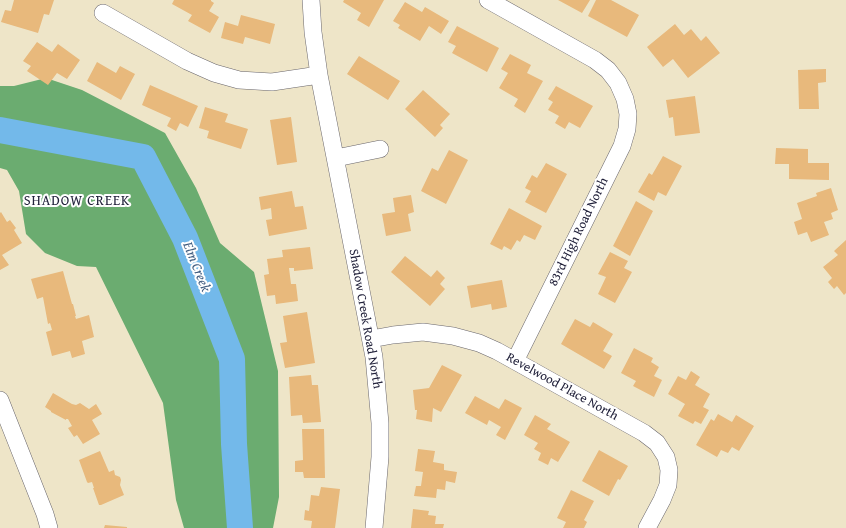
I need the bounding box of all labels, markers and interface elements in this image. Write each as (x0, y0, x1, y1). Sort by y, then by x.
street label: 83rd High Road North (546, 175, 612, 289)
district label: SHADOW CREEK (24, 193, 130, 209)
water label: Elm Creek (178, 239, 214, 295)
street label: Shadow Creek Road North (345, 248, 385, 390)
street label: Revelwood Place North (503, 350, 621, 424)

